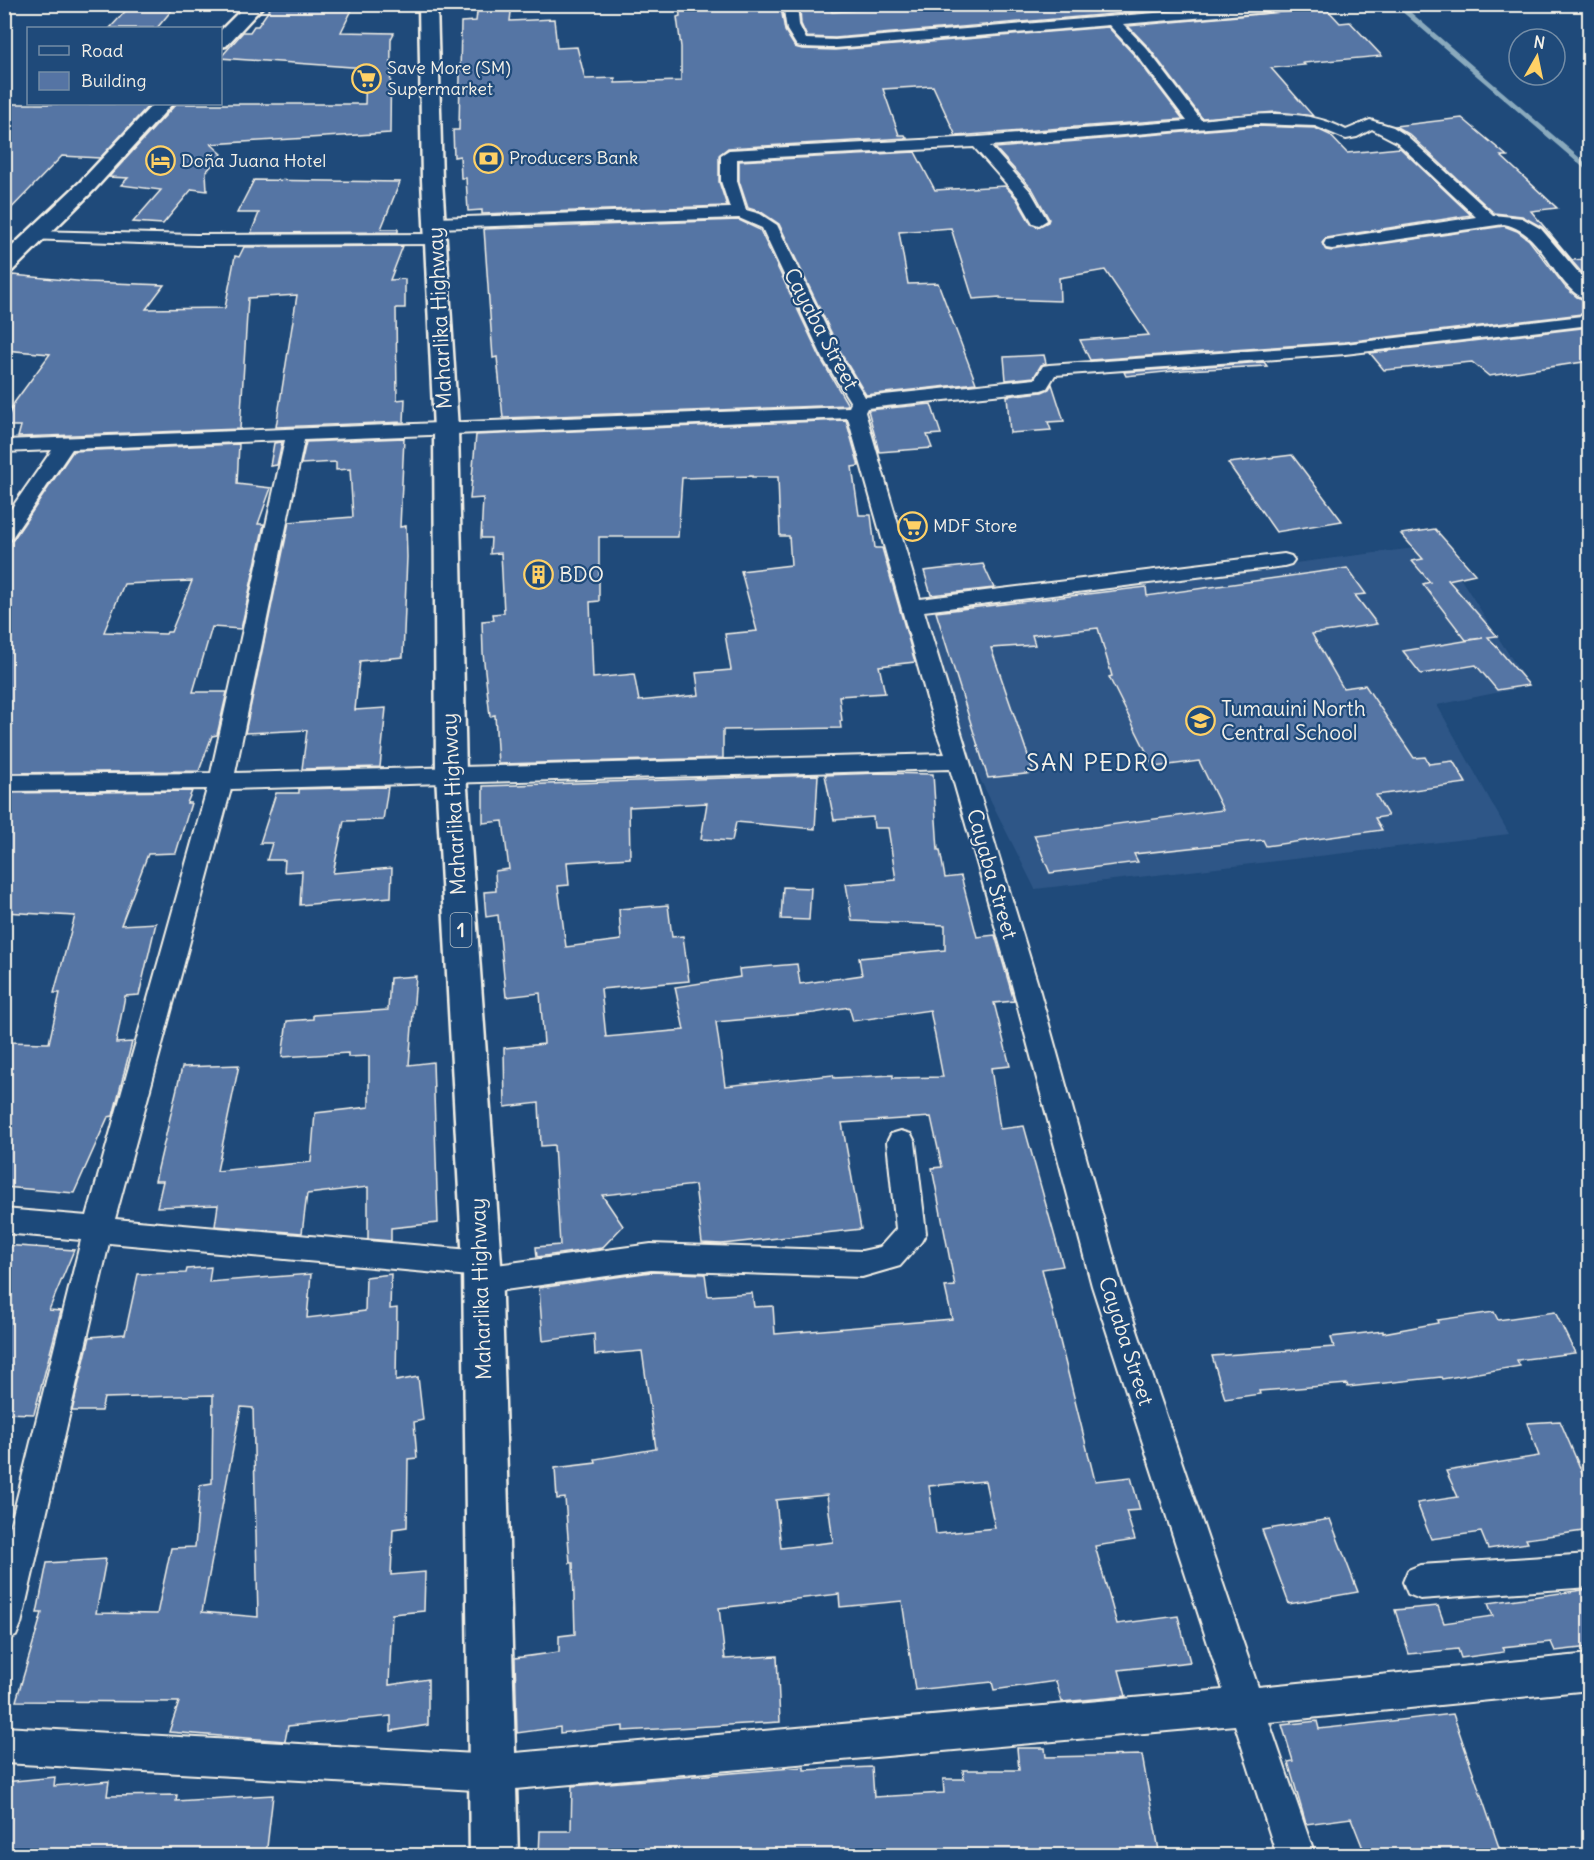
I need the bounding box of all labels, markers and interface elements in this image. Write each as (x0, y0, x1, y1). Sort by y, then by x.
legend (27, 27, 222, 105)
north arrow (1507, 27, 1567, 87)
text: N (1532, 31, 1546, 53)
text: Road (81, 39, 124, 62)
place label: Save More (SM) Supermarket (387, 56, 511, 100)
supermarket icon: Save More (SM) Supermarket (350, 62, 382, 94)
text: Building (81, 69, 146, 92)
bank icon: Producers Bank (472, 142, 504, 174)
hotel icon: Doña Juana Hotel (144, 145, 176, 177)
place label: Producers Bank (509, 146, 638, 169)
place label: Doña Juana Hotel (181, 149, 326, 172)
street label: Maharlika Highway (421, 226, 458, 410)
street label: Cayaba Street (778, 263, 865, 394)
supermarket icon: MDF Store (896, 510, 928, 542)
place label: MDF Store (933, 514, 1017, 537)
building icon: BDO (522, 559, 554, 591)
place label: BDO (559, 561, 604, 588)
place label: Tumauini North Central School (1221, 695, 1366, 746)
school or university icon: Tumauini North Central School (1184, 705, 1216, 737)
street label: Maharlika Highway (435, 712, 472, 896)
district label: SAN PEDRO (1026, 747, 1170, 777)
street label: Cayaba Street (961, 806, 1024, 942)
road number: 1 (450, 913, 472, 947)
street label: Maharlika Highway (464, 1197, 497, 1381)
street label: Cayaba Street (1093, 1273, 1160, 1409)

